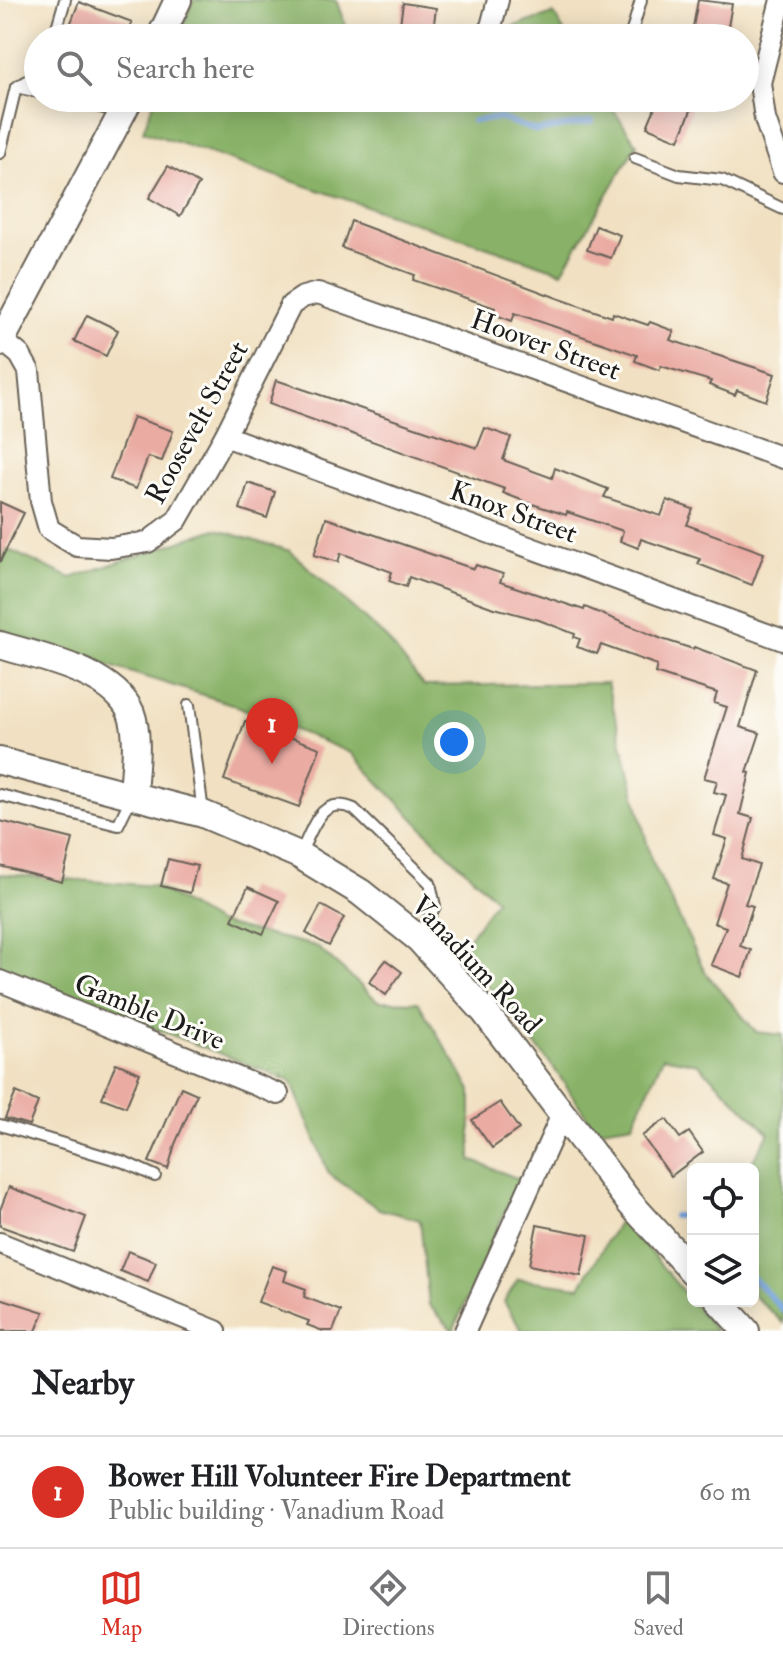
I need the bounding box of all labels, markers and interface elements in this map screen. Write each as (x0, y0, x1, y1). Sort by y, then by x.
search box (24, 24, 759, 112)
icon: search (52, 46, 96, 90)
text: Search here (116, 50, 255, 87)
street label: Hoover Street (466, 302, 625, 389)
street label: Roosevelt Street (138, 335, 256, 510)
street label: Knox Street (445, 473, 582, 552)
pin: 1 (246, 698, 298, 764)
your location (434, 722, 474, 762)
street label: Vanadium Road (403, 888, 549, 1042)
street label: Gamble Drive (69, 966, 230, 1059)
map controls (687, 1163, 759, 1307)
button: locate (687, 1163, 759, 1235)
button: layers (687, 1235, 759, 1307)
text: Nearby (32, 1362, 134, 1405)
text: Bower Hill Volunteer Fire Department (108, 1458, 571, 1495)
text: 1 (53, 1476, 63, 1508)
text: 60 m (699, 1476, 751, 1508)
text: Public building · Vanadium Road (108, 1495, 444, 1527)
tab: Map (99, 1566, 143, 1642)
tab: Directions (342, 1566, 435, 1642)
tab: Saved (633, 1566, 684, 1642)

